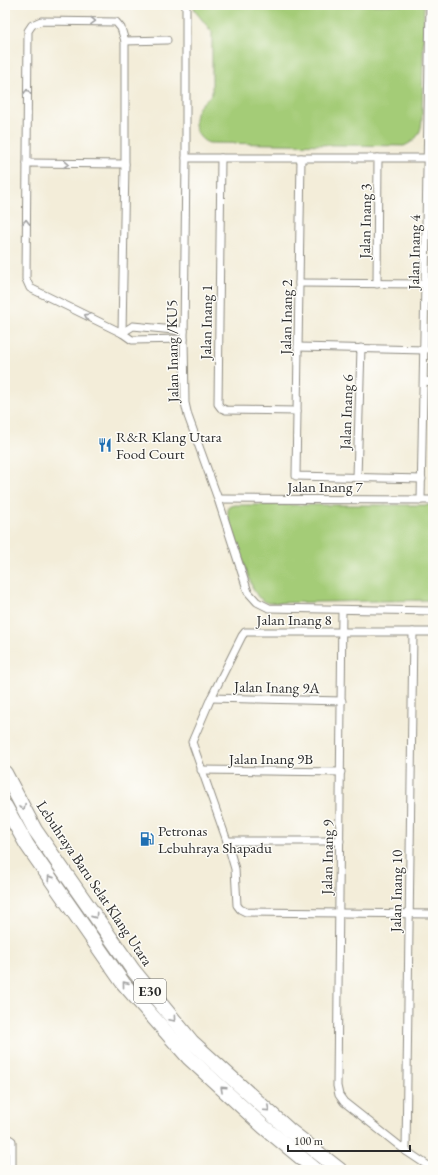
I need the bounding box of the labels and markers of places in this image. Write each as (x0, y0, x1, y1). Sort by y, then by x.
place label: R&R Klang Utara Food Court (116, 427, 222, 463)
restaurant icon: R&R Klang Utara Food Court (97, 437, 113, 453)
place label: Petronas Lebuhraya Shapadu (158, 821, 272, 857)
fuel station icon: Petronas Lebuhraya Shapadu (139, 831, 155, 847)

